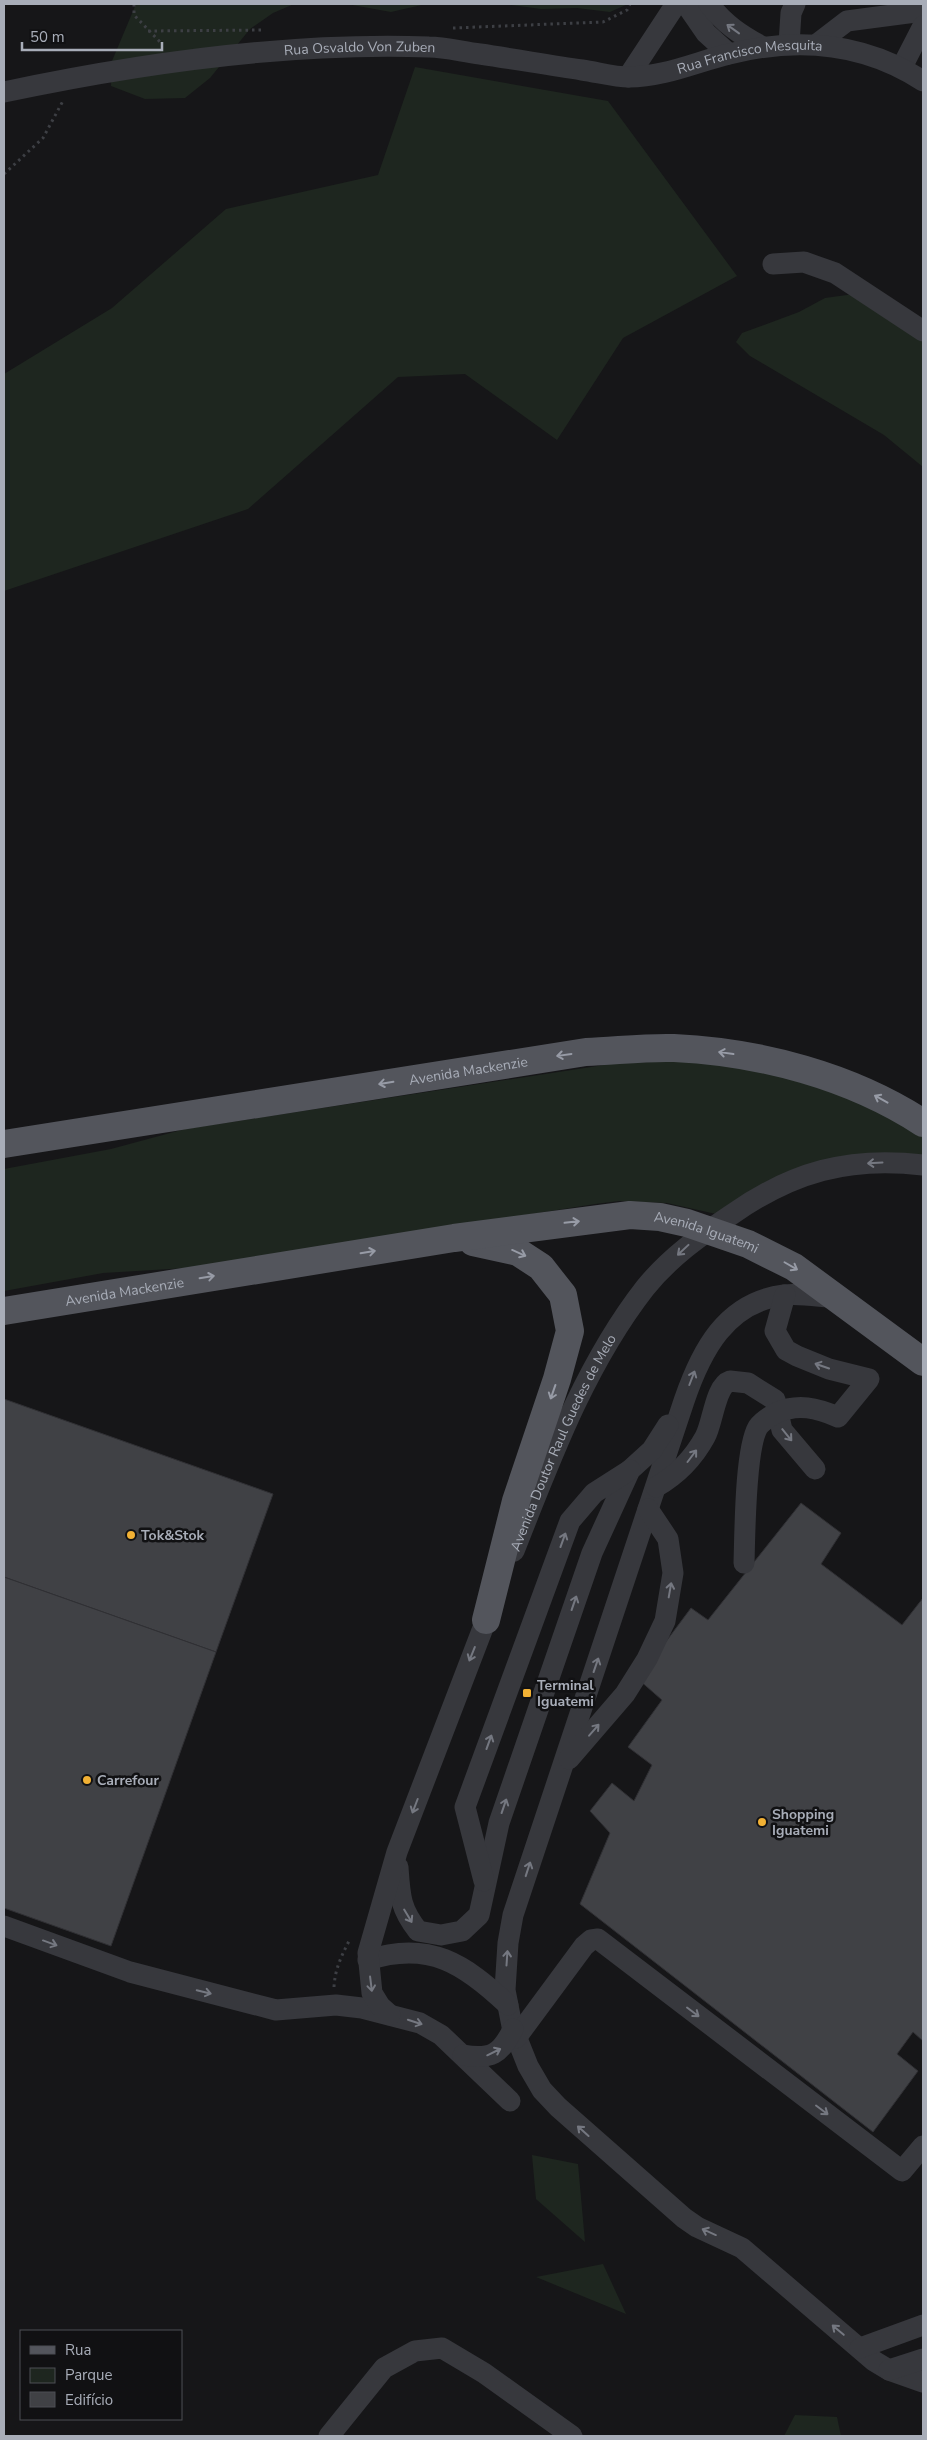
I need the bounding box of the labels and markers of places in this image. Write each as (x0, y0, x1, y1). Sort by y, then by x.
place label: Tok&Stok (141, 1526, 204, 1545)
marker: Tok&Stok (125, 1529, 137, 1541)
place label: Terminal Iguatemi (537, 1676, 594, 1711)
marker: Terminal Iguatemi (521, 1687, 533, 1699)
place label: Carrefour (97, 1771, 159, 1790)
marker: Carrefour (81, 1774, 93, 1786)
place label: Shopping Iguatemi (772, 1805, 834, 1840)
marker: Shopping Iguatemi (756, 1816, 768, 1828)

